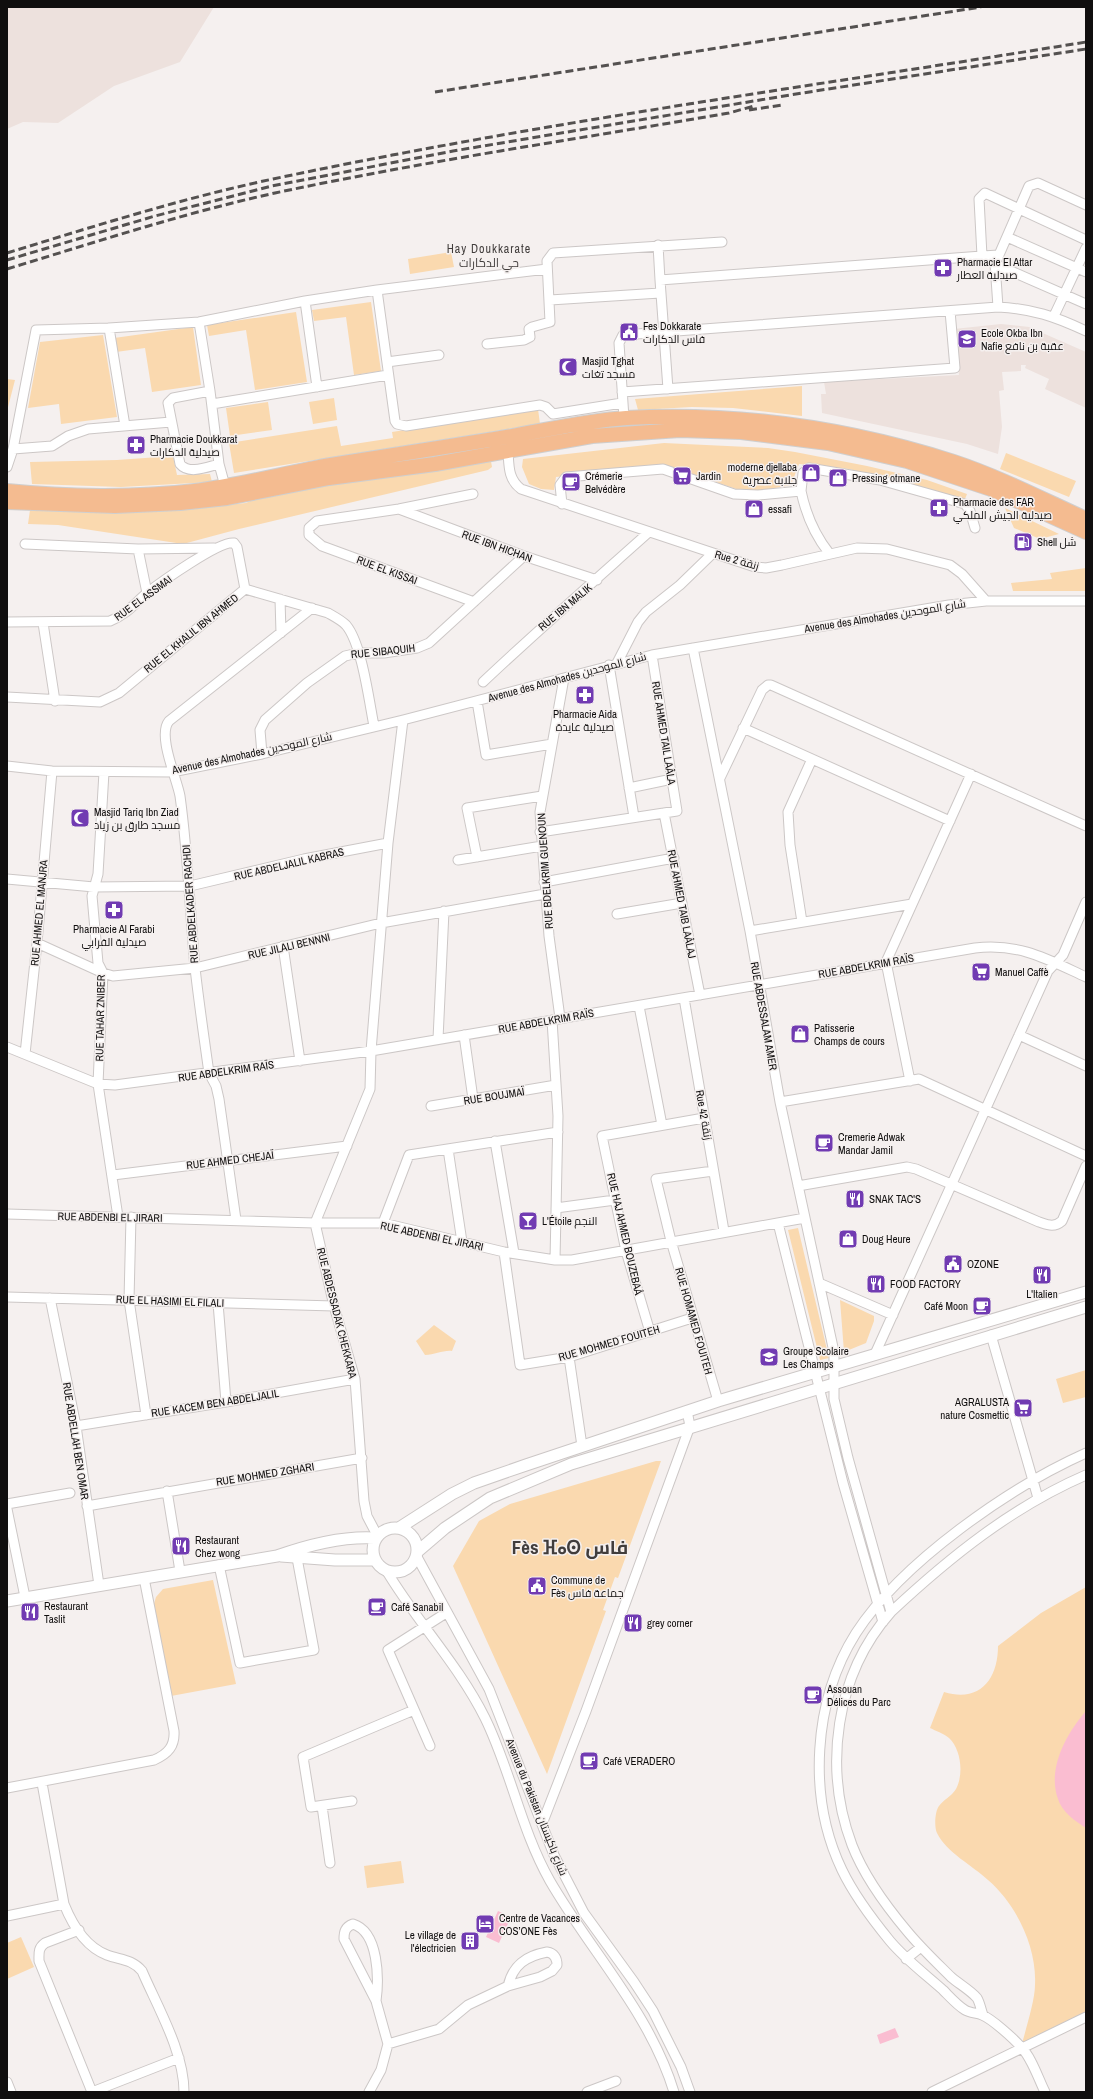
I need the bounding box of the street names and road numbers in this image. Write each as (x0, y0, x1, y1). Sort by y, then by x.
street label: RUE IBN HICHAN (460, 527, 534, 565)
street label: Rue 2 زنقة (713, 547, 761, 573)
street label: RUE EL KISSAI (355, 553, 419, 587)
street label: RUE EL ASSMAI (111, 572, 175, 624)
street label: RUE IBN MALIK (535, 580, 595, 634)
street label: RUE EL KHALIL IBN AHMED (141, 591, 241, 675)
street label: Avenue des Almohades شارع الموحدين (802, 596, 967, 637)
street label: RUE SIBAQUIH (350, 641, 416, 661)
street label: Avenue des Almohades شارع الموحدين (485, 649, 648, 706)
street label: RUE AHMED TAIL LAÂLA (649, 680, 679, 787)
street label: Avenue des Almohades شارع الموحدين (170, 729, 334, 778)
street label: RUE BDELKRIM GUENOUN (534, 813, 556, 929)
street label: RUE ABDELKADER RACHDI (179, 844, 201, 964)
street label: RUE ABDELJALIL KABRAS (233, 845, 345, 883)
street label: RUE AHMED TAIB LAÂLAJ (665, 848, 699, 960)
street label: RUE AHMED EL MANJRA (27, 858, 51, 967)
street label: RUE JILALI BENNNI (247, 930, 331, 962)
street label: RUE ABDELKRIM RAÏS (817, 951, 915, 981)
street label: RUE ABDESSALAM AMER (748, 960, 781, 1072)
street label: RUE TAHAR ZNIBER (92, 974, 108, 1062)
street label: RUE ABDELKRIM RAÏS (497, 1006, 595, 1036)
street label: RUE ABDELKRIM RAÏS (177, 1057, 275, 1085)
street label: RUE BOUJMAÏ (462, 1084, 526, 1108)
street label: Rue 42 زنقة (693, 1089, 715, 1141)
street label: RUE AHMED CHEJAÏ (185, 1148, 275, 1172)
street label: RUE HAJ AHMED BOUZEBAÂ (604, 1172, 646, 1297)
street label: RUE ABDENBI EL JIRARI (57, 1209, 163, 1225)
street label: RUE ABDENBI EL JIRARI (379, 1218, 485, 1254)
street label: RUE ABDESSADAK CHEKKARA (314, 1246, 360, 1381)
street label: RUE HOMAMED FOUITEH (672, 1266, 716, 1376)
street label: RUE EL HASIMI EL FILALI (116, 1292, 224, 1310)
street label: RUE MOHMED FOUITEH (557, 1322, 661, 1364)
street label: RUE ABDELLAH BEN OMAR (60, 1381, 92, 1501)
street label: RUE KACEM BEN ABDELJALIL (150, 1386, 280, 1420)
street label: RUE MOHMED ZGHARI (215, 1459, 315, 1489)
street label: Avenue du Pakistan شارع باكيستان (502, 1736, 571, 1878)

